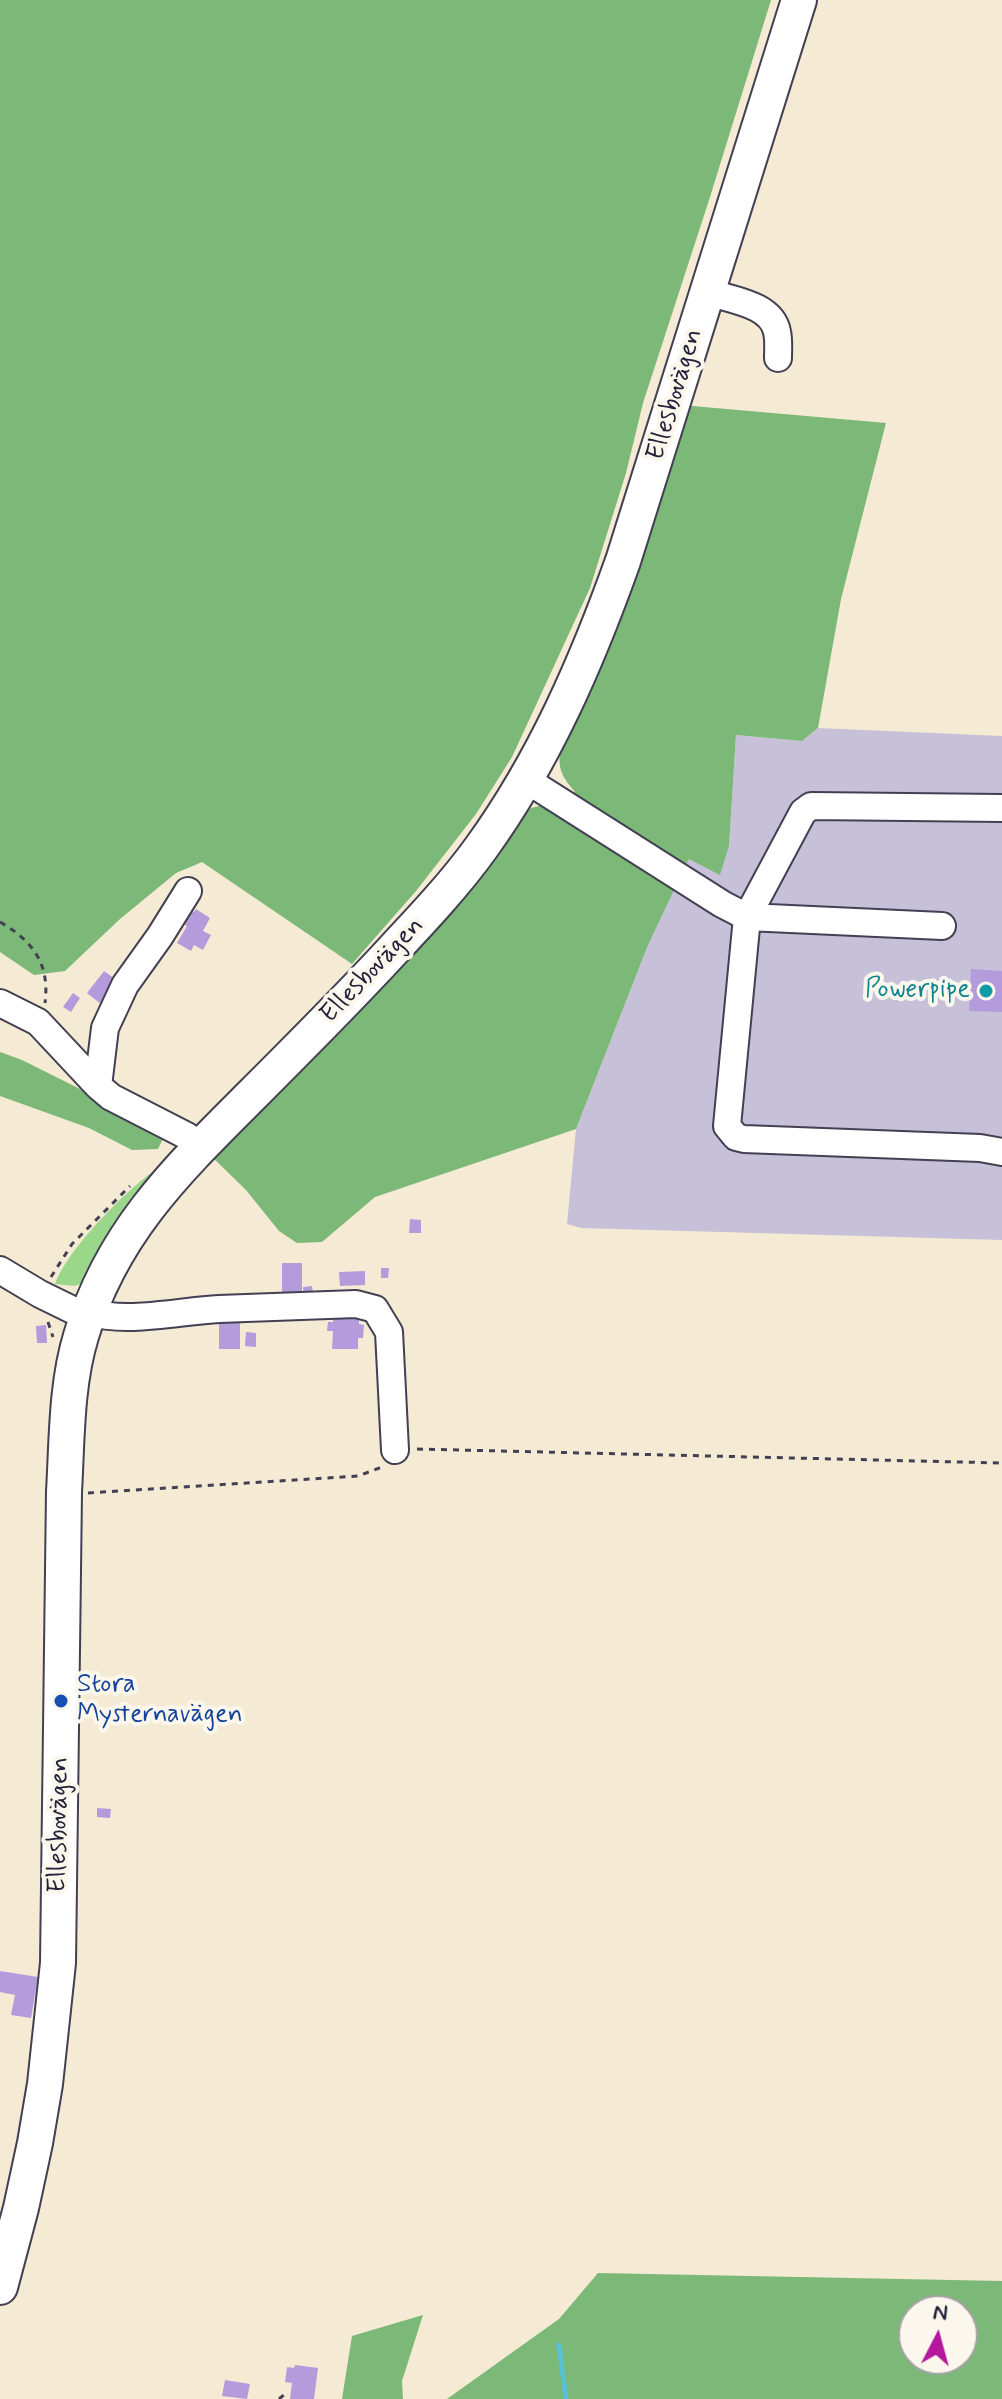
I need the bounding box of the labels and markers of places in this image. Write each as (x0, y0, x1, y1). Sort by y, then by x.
place label: Powerpipe (865, 975, 970, 1007)
marker: Powerpipe (977, 982, 995, 1000)
place label: Stora Mysternavägen (77, 1670, 243, 1732)
marker: Stora Mysternavägen (52, 1692, 70, 1710)

